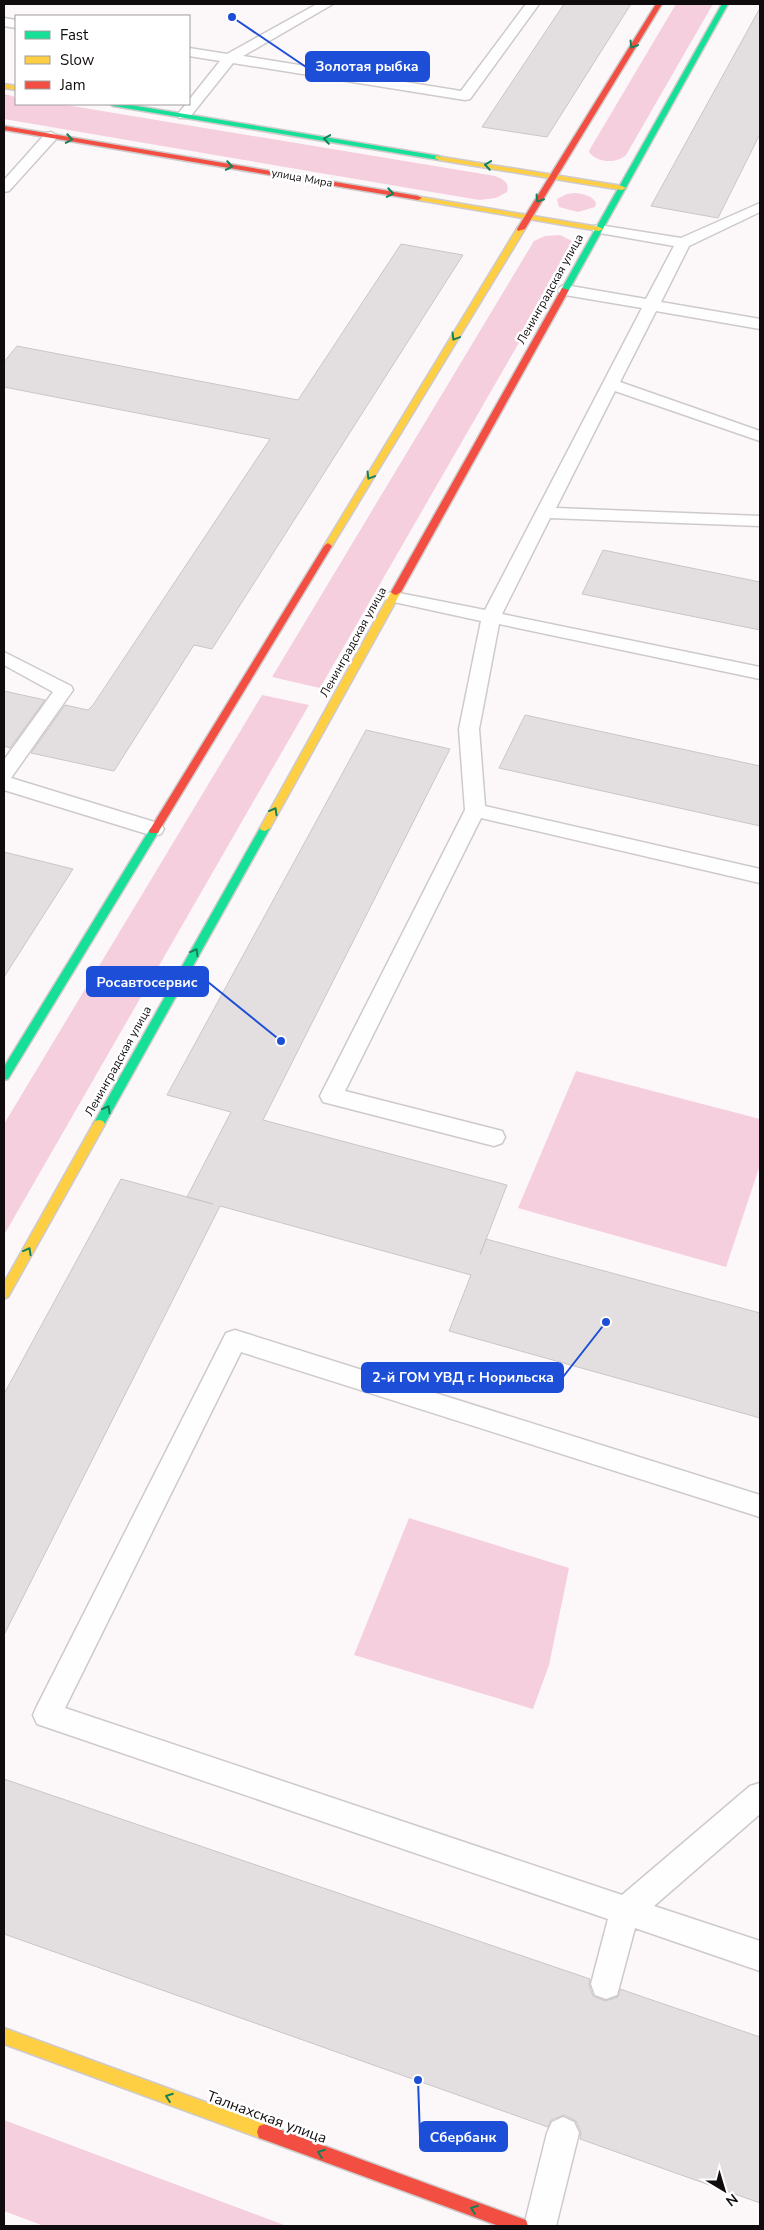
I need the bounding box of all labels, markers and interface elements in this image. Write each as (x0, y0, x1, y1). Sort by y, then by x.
legend (15, 15, 190, 105)
text: Fast (60, 25, 89, 45)
one-way arrow (630, 40, 640, 49)
text: Slow (60, 50, 95, 70)
callout: Золотая рыбка (306, 52, 429, 81)
text: Золотая рыбка (315, 57, 419, 76)
text: Jam (59, 75, 86, 95)
one-way arrow (65, 134, 73, 144)
one-way arrow (323, 134, 331, 145)
one-way arrow (225, 161, 234, 171)
one-way arrow (483, 161, 492, 171)
street label: улица Мира (270, 165, 334, 191)
one-way arrow (385, 188, 394, 198)
one-way arrow (536, 193, 546, 202)
street label: Ленинградская улица (513, 231, 587, 347)
one-way arrow (451, 332, 461, 341)
one-way arrow (366, 471, 376, 480)
street label: Ленинградская улица (316, 584, 390, 700)
one-way arrow (268, 807, 278, 816)
one-way arrow (189, 949, 199, 958)
callout: Росавтосервис (87, 967, 208, 996)
text: Росавтосервис (96, 973, 198, 992)
street label: Ленинградская улица (81, 1003, 155, 1119)
one-way arrow (101, 1106, 111, 1115)
one-way arrow (21, 1248, 31, 1257)
callout: 2-й ГОМ УВД г. Норильска (362, 1363, 563, 1392)
text: 2-й ГОМ УВД г. Норильска (372, 1368, 554, 1387)
street label: Талнахская улица (204, 2086, 330, 2148)
one-way arrow (165, 2093, 174, 2103)
callout: Сбербанк (420, 2122, 507, 2151)
text: Сбербанк (430, 2128, 496, 2147)
one-way arrow (318, 2149, 326, 2159)
north arrow (699, 2165, 749, 2215)
text: N (722, 2189, 742, 2211)
one-way arrow (470, 2205, 479, 2215)

